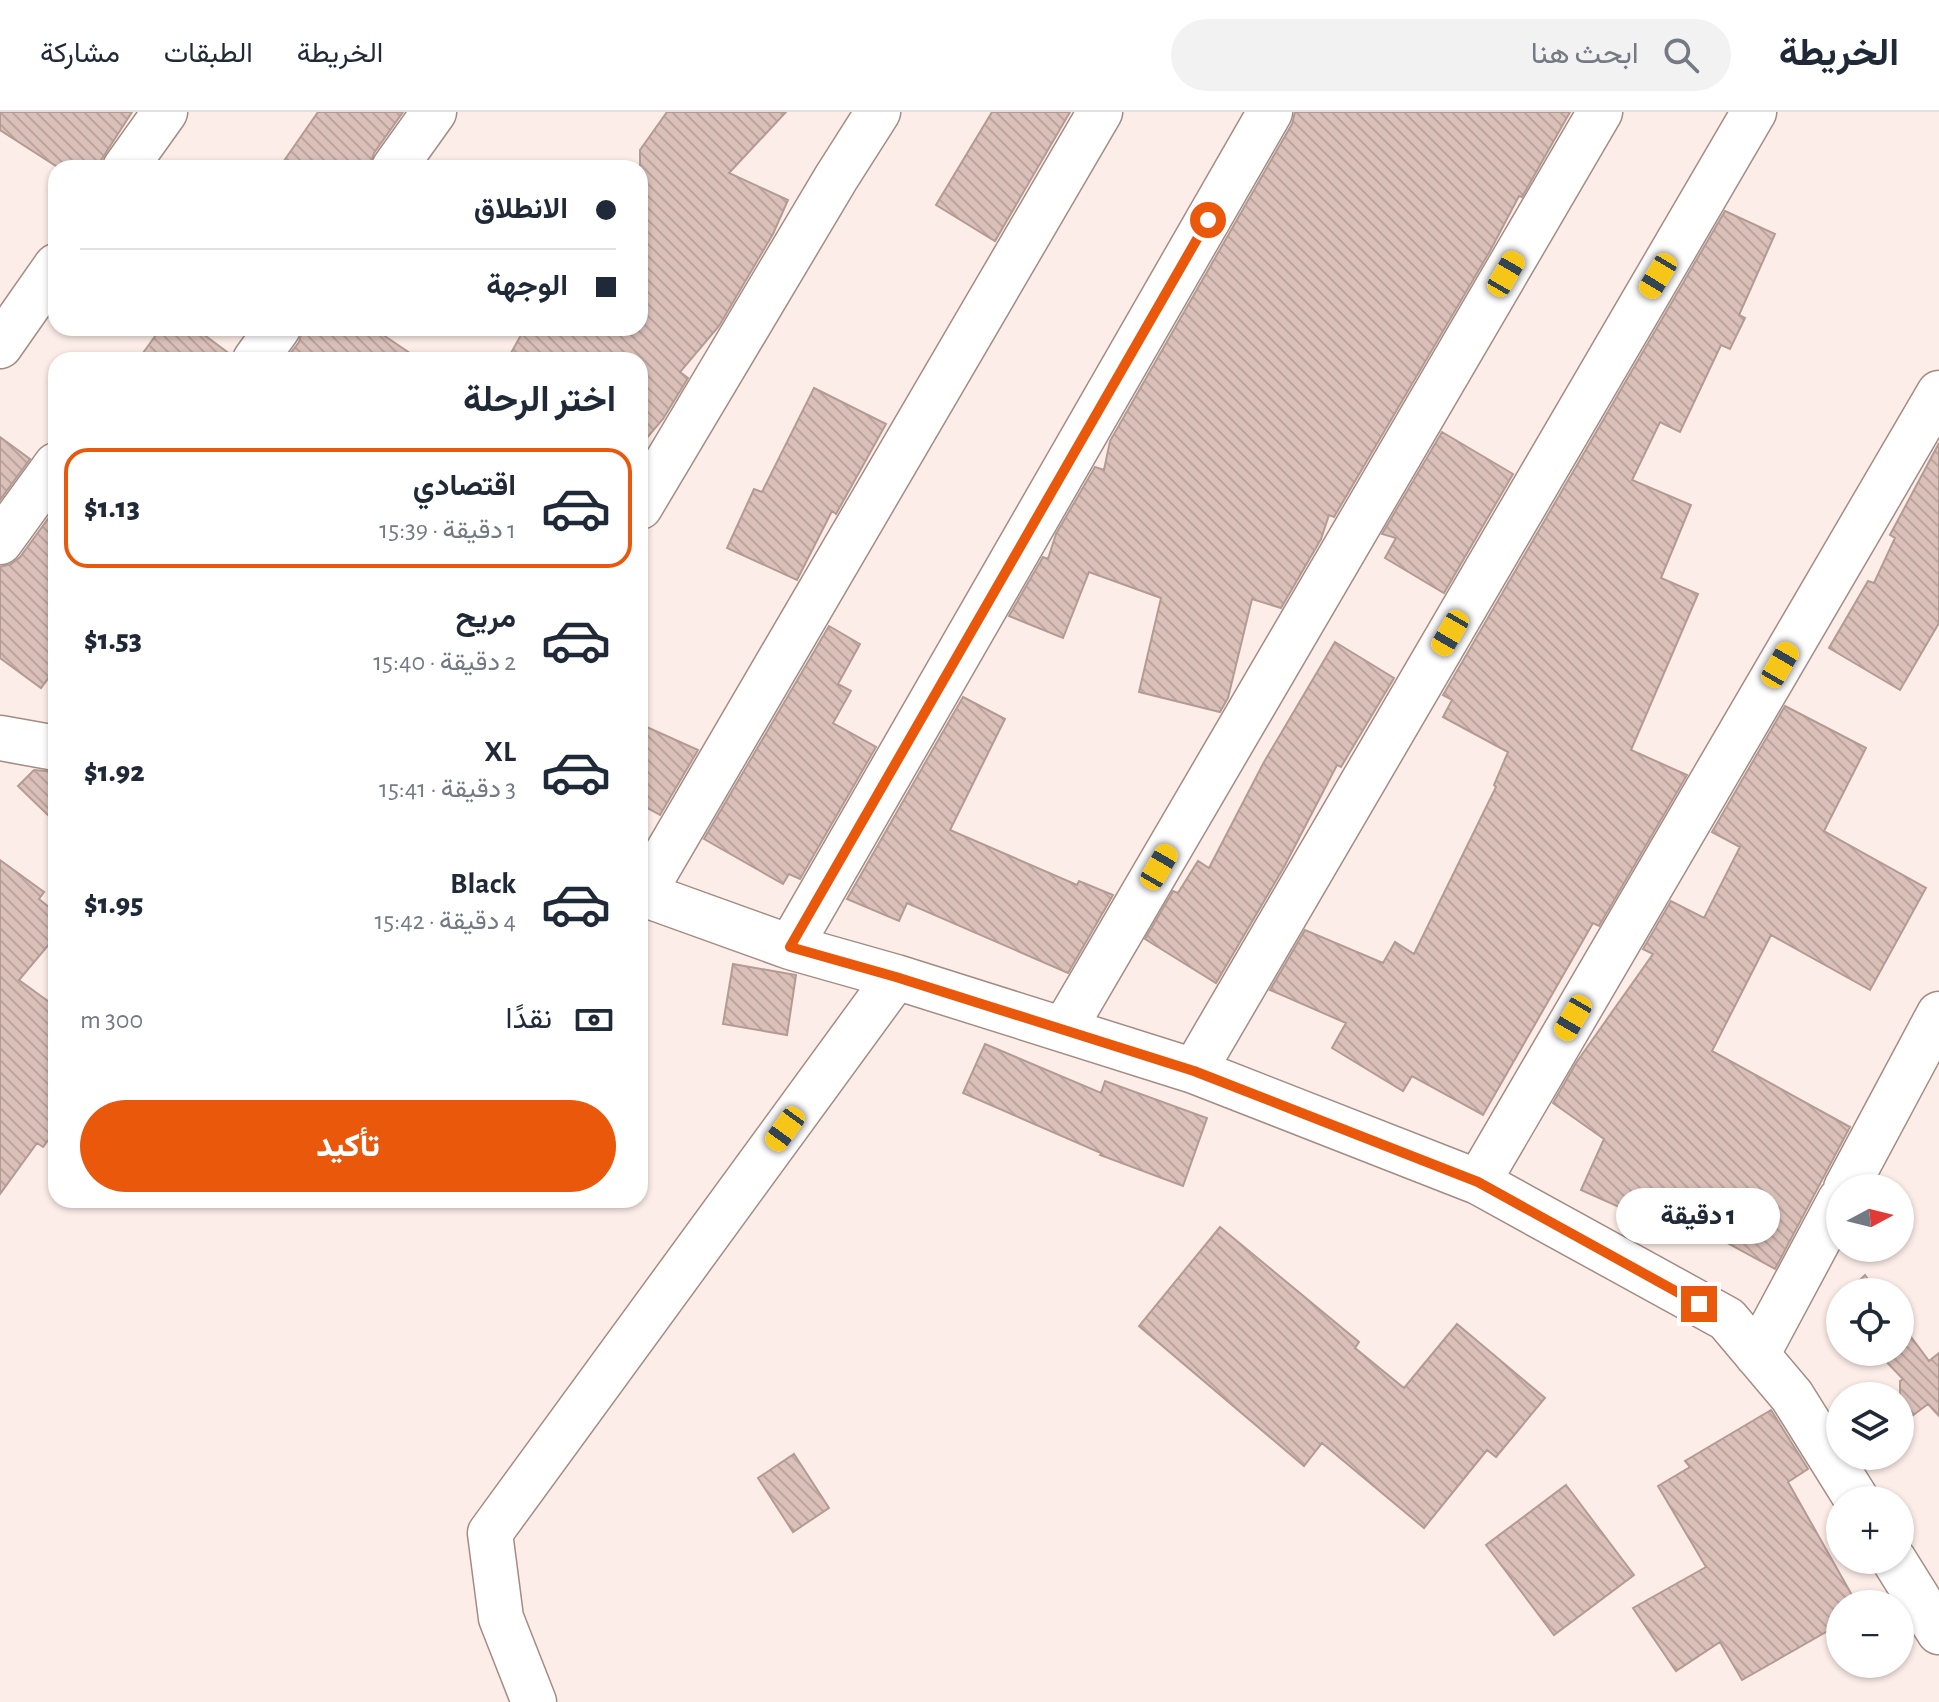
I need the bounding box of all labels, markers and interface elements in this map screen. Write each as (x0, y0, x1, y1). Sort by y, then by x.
search box (1171, 19, 1731, 91)
icon: search (1659, 33, 1703, 77)
text: الخريطة (1779, 35, 1899, 73)
text: ابحث هنا (1531, 39, 1639, 69)
text: مشاركة (40, 40, 120, 68)
text: الطبقات (164, 40, 253, 68)
text: الخريطة (297, 40, 383, 68)
text: الانطلاق (474, 194, 568, 224)
route start (1190, 202, 1226, 238)
car (1484, 247, 1528, 301)
car (1635, 249, 1681, 303)
text: الوجهة (486, 271, 568, 301)
text: اختر الرحلة (463, 382, 616, 418)
text: اقتصادي (413, 471, 516, 501)
icon: car (540, 472, 612, 544)
text: $1.13 (84, 493, 140, 523)
text: 1 دقيقة · 15:39 (379, 517, 516, 543)
text: مريح (456, 603, 516, 633)
icon: car (540, 604, 612, 676)
car (1428, 606, 1472, 660)
text: $1.53 (84, 625, 142, 655)
car (1758, 638, 1802, 692)
text: 2 دقيقة · 15:40 (373, 649, 516, 675)
icon: car (540, 736, 612, 808)
text: XL (484, 737, 516, 767)
text: $1.92 (84, 757, 145, 787)
text: 3 دقيقة · 15:41 (379, 776, 516, 802)
car (1137, 840, 1181, 894)
icon: car (540, 868, 612, 940)
text: Black (450, 869, 516, 899)
text: $1.95 (84, 889, 143, 919)
text: 4 دقيقة · 15:42 (374, 908, 516, 934)
car (1551, 991, 1595, 1045)
icon: cash (572, 998, 616, 1042)
text: نقدًا (506, 1004, 552, 1034)
text: 300 m (80, 1007, 143, 1033)
button: تأكيد (80, 1100, 616, 1192)
car (761, 1103, 809, 1155)
north arrow (1826, 1174, 1914, 1262)
map controls (1826, 1174, 1914, 1678)
callout: 1 دقيقة (1617, 1188, 1781, 1244)
text: 1 دقيقة (1661, 1203, 1735, 1229)
button: locate (1826, 1278, 1914, 1366)
route end (1681, 1286, 1717, 1322)
button: layers (1826, 1382, 1914, 1470)
button: + (1826, 1486, 1914, 1574)
button: − (1826, 1590, 1914, 1678)

